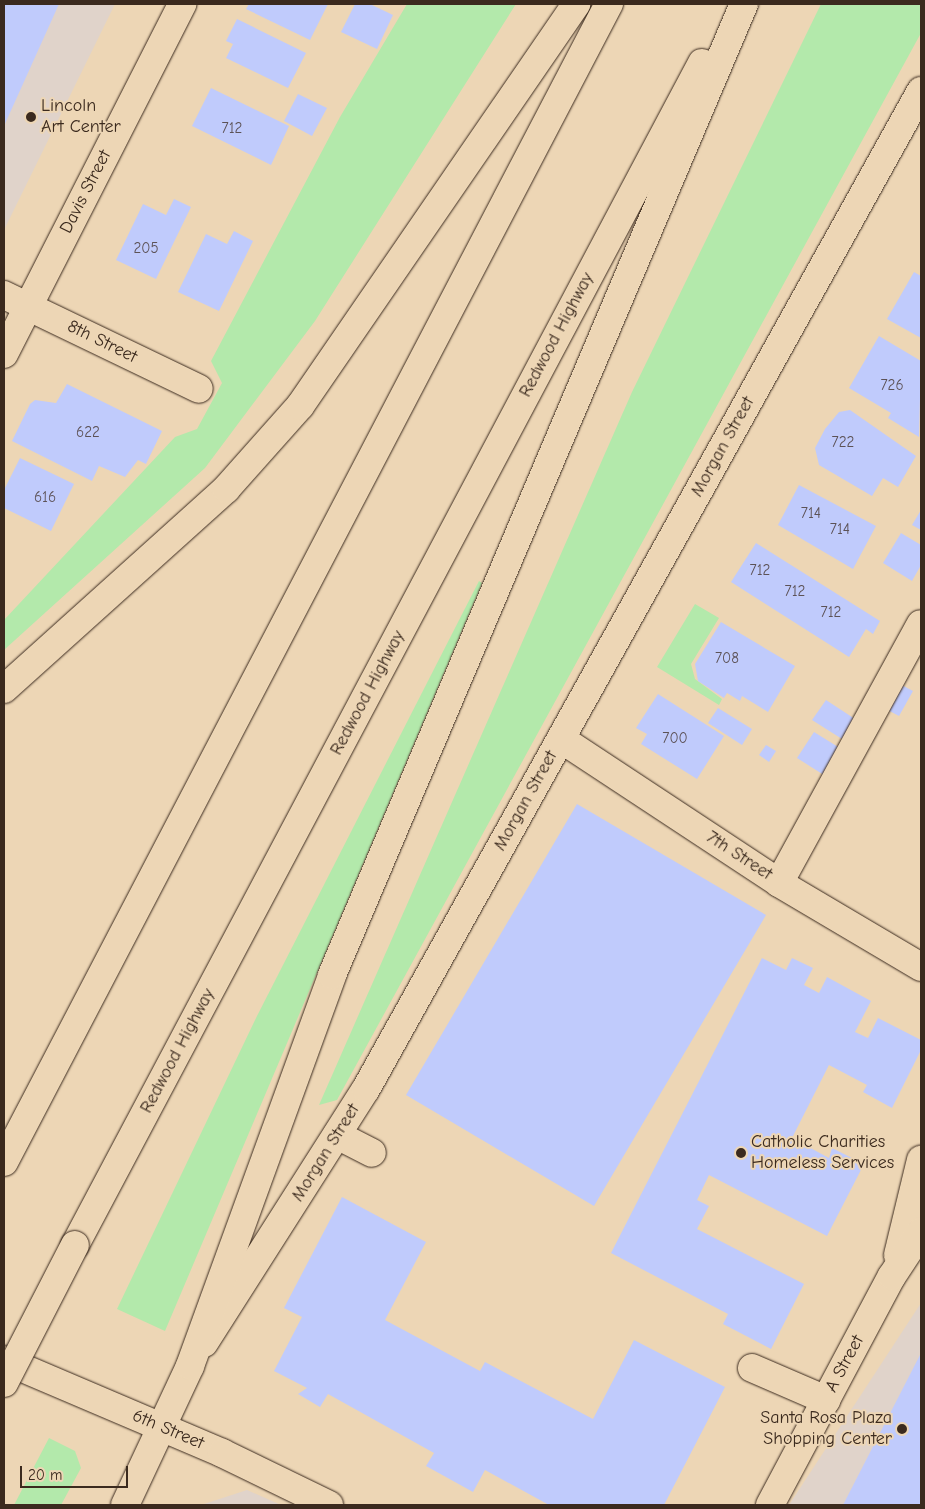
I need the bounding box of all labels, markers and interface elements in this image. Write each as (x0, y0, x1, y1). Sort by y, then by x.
place label: Lincoln Art Center (41, 96, 121, 138)
marker: Lincoln Art Center (25, 111, 37, 123)
house number: 712 (222, 120, 242, 138)
street label: Davis Street (56, 147, 116, 237)
house number: 205 (133, 240, 159, 258)
street label: Redwood Highway (515, 269, 599, 401)
street label: 8th Street (63, 316, 141, 368)
house number: 726 (880, 377, 904, 395)
street label: Morgan Street (687, 393, 759, 501)
house number: 622 (76, 424, 100, 442)
house number: 722 (832, 434, 854, 452)
house number: 616 (34, 489, 56, 507)
house number: 714 (801, 505, 821, 523)
house number: 714 (830, 521, 850, 539)
house number: 712 (750, 562, 770, 580)
house number: 712 (785, 583, 805, 601)
house number: 712 (821, 604, 841, 622)
street label: Redwood Highway (326, 627, 410, 759)
house number: 708 (715, 650, 739, 668)
house number: 700 (662, 730, 688, 748)
street label: Morgan Street (490, 747, 562, 855)
street label: 7th Street (702, 827, 776, 885)
street label: Redwood Highway (136, 985, 220, 1117)
street label: Morgan Street (287, 1100, 365, 1206)
place label: Catholic Charities Homeless Services (751, 1132, 894, 1174)
marker: Catholic Charities Homeless Services (735, 1147, 747, 1159)
street label: A Street (821, 1332, 869, 1396)
street label: 6th Street (129, 1405, 207, 1455)
place label: Santa Rosa Plaza Shopping Center (760, 1408, 892, 1450)
marker: Santa Rosa Plaza Shopping Center (896, 1423, 908, 1435)
scale bar (22, 1456, 130, 1488)
text: 20 m (28, 1466, 62, 1484)

